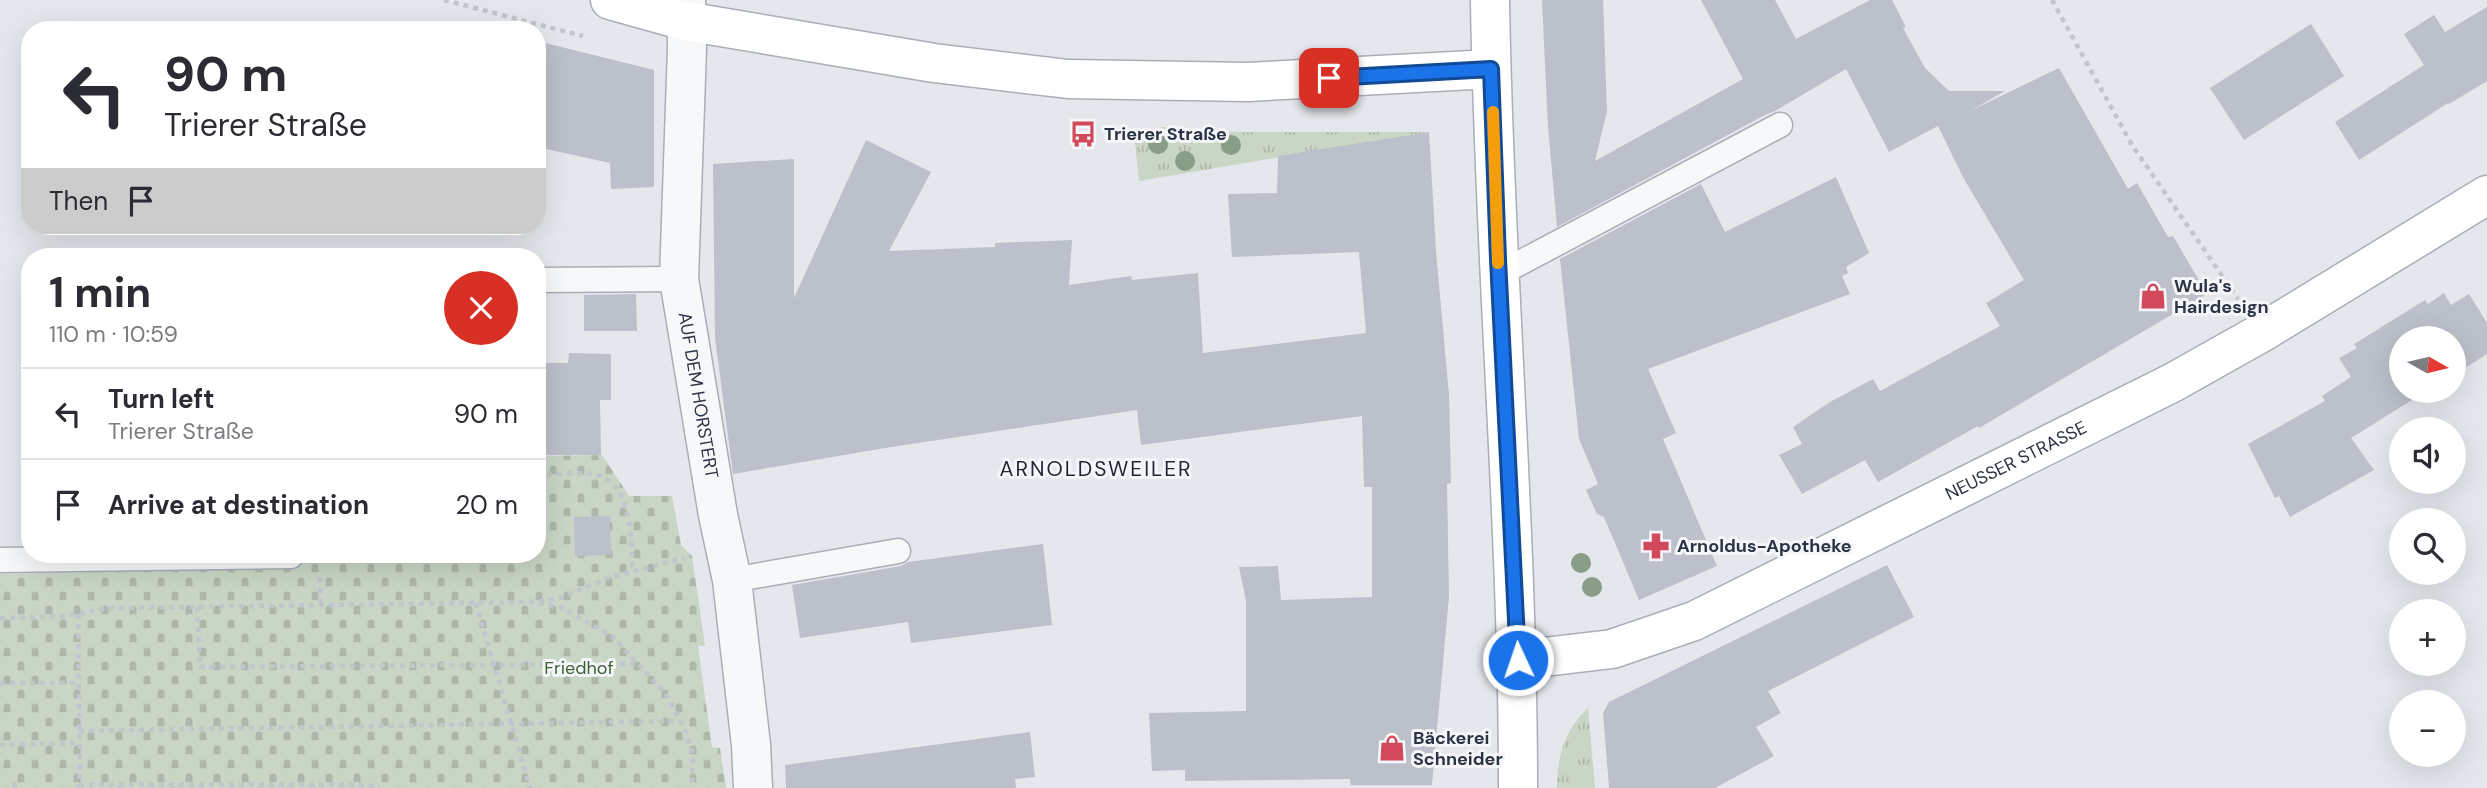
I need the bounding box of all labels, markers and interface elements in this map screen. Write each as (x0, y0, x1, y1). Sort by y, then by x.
text: 90 m (164, 42, 287, 106)
pin (1299, 48, 1359, 108)
icon: left (49, 49, 140, 140)
icon: arrive (1310, 59, 1348, 97)
text: Trierer Straße (164, 104, 367, 146)
bus stop icon: Trierer Straße (1068, 119, 1098, 149)
place label: Trierer Straße (1104, 122, 1227, 146)
icon: arrive (122, 182, 160, 220)
text: Then (49, 184, 108, 218)
text: 1 min (49, 265, 151, 320)
button: close (444, 271, 518, 345)
place label: Wula's Hairdesign (2174, 274, 2269, 319)
shop icon: Wula's Hairdesign (2138, 281, 2168, 311)
street label: AUF DEM HORSTERT (673, 310, 724, 480)
text: 110 m · 10:59 (49, 319, 178, 349)
north arrow (2389, 326, 2466, 402)
map controls (2389, 326, 2466, 767)
text: Turn left (108, 382, 215, 416)
icon: left (49, 395, 87, 433)
text: 90 m (454, 397, 518, 431)
street label: NEUSSER STRASSE (1941, 415, 2091, 506)
text: Trierer Straße (108, 416, 254, 446)
button: sound (2389, 417, 2466, 494)
district label: ARNOLDSWEILER (999, 455, 1193, 483)
icon: arrive (49, 486, 87, 524)
text: Arrive at destination (108, 488, 369, 522)
text: 20 m (455, 488, 518, 522)
button: search (2389, 508, 2466, 585)
pharmacy icon: Arnoldus-Apotheke (1641, 531, 1671, 561)
place label: Arnoldus-Apotheke (1677, 534, 1852, 558)
button: + (2389, 599, 2466, 676)
position arrow (1481, 623, 1555, 697)
park label: Friedhof (544, 656, 614, 680)
button: − (2389, 690, 2466, 767)
place label: Bäckerei Schneider (1413, 726, 1503, 771)
shop icon: Bäckerei Schneider (1377, 733, 1407, 763)

